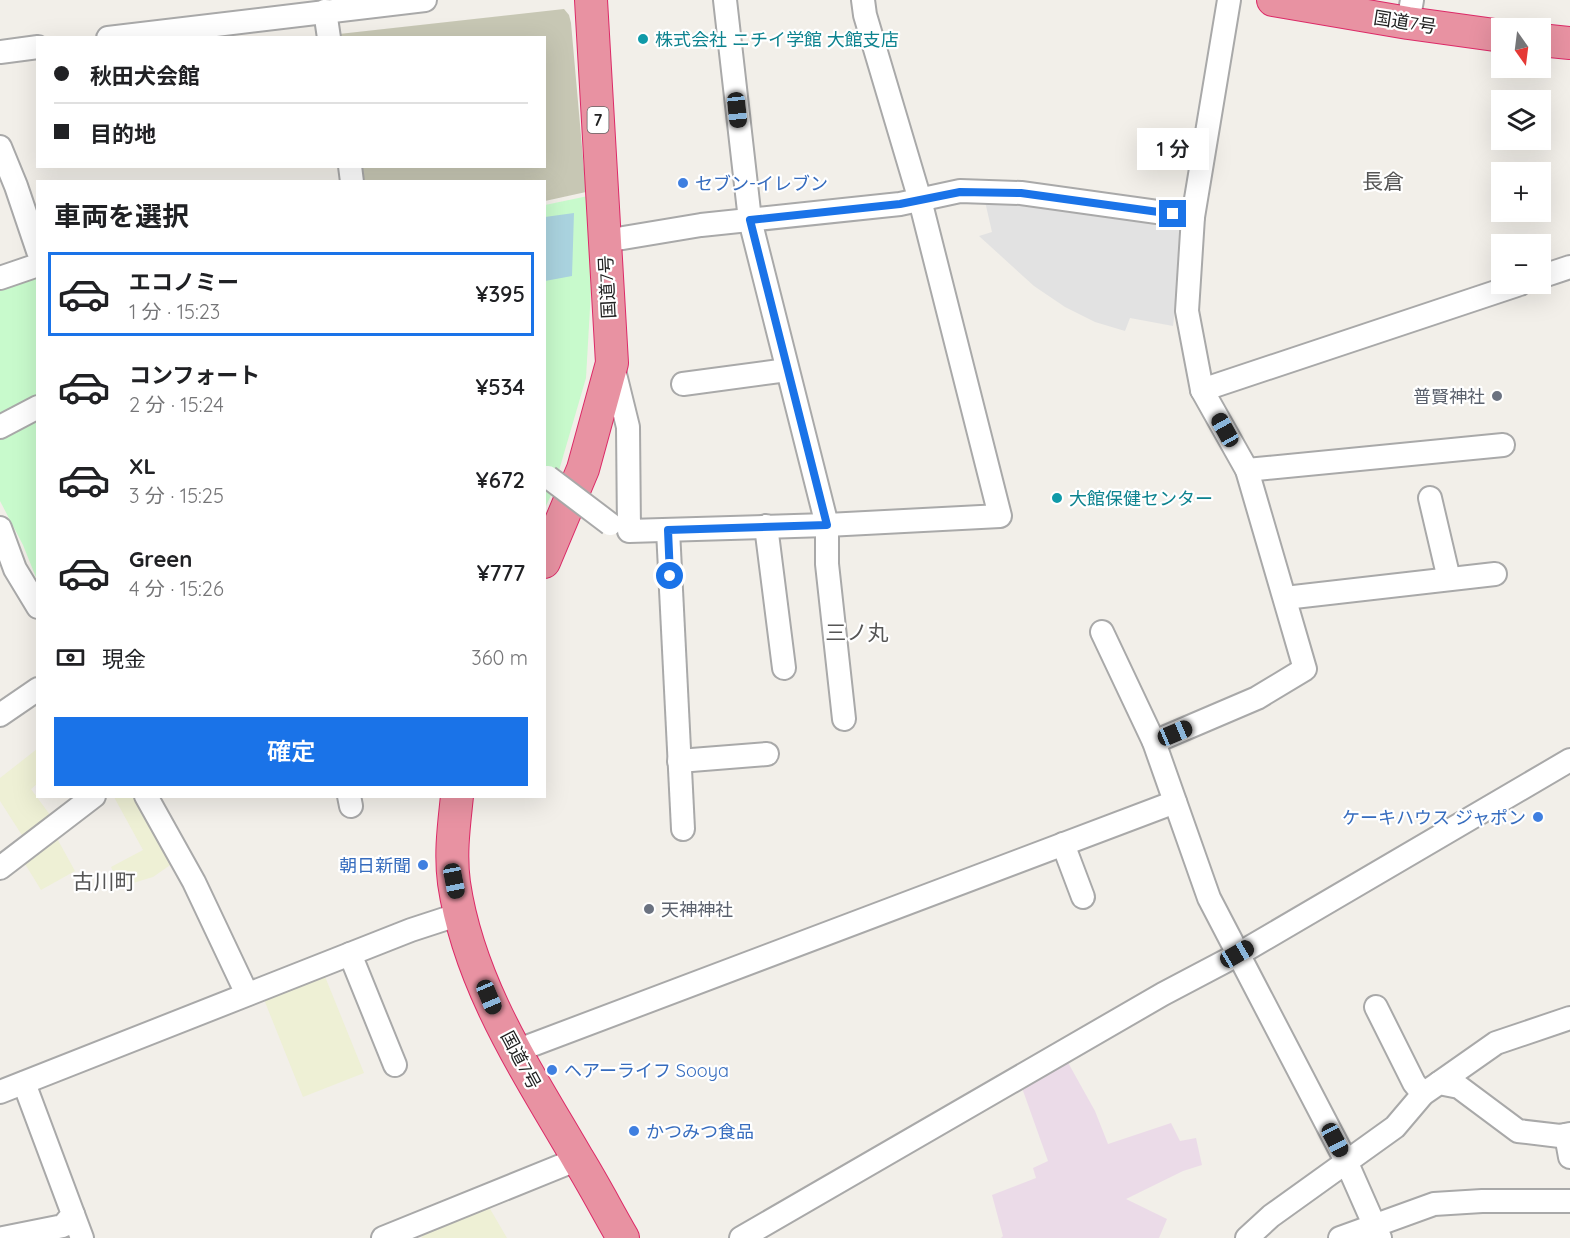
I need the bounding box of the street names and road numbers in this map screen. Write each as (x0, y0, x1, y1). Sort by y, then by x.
street label: 国道7号 (1372, 6, 1438, 38)
road number: 7 (588, 107, 608, 133)
street label: 国道7号 (594, 255, 620, 319)
street label: 国道7号 (496, 1027, 546, 1093)

